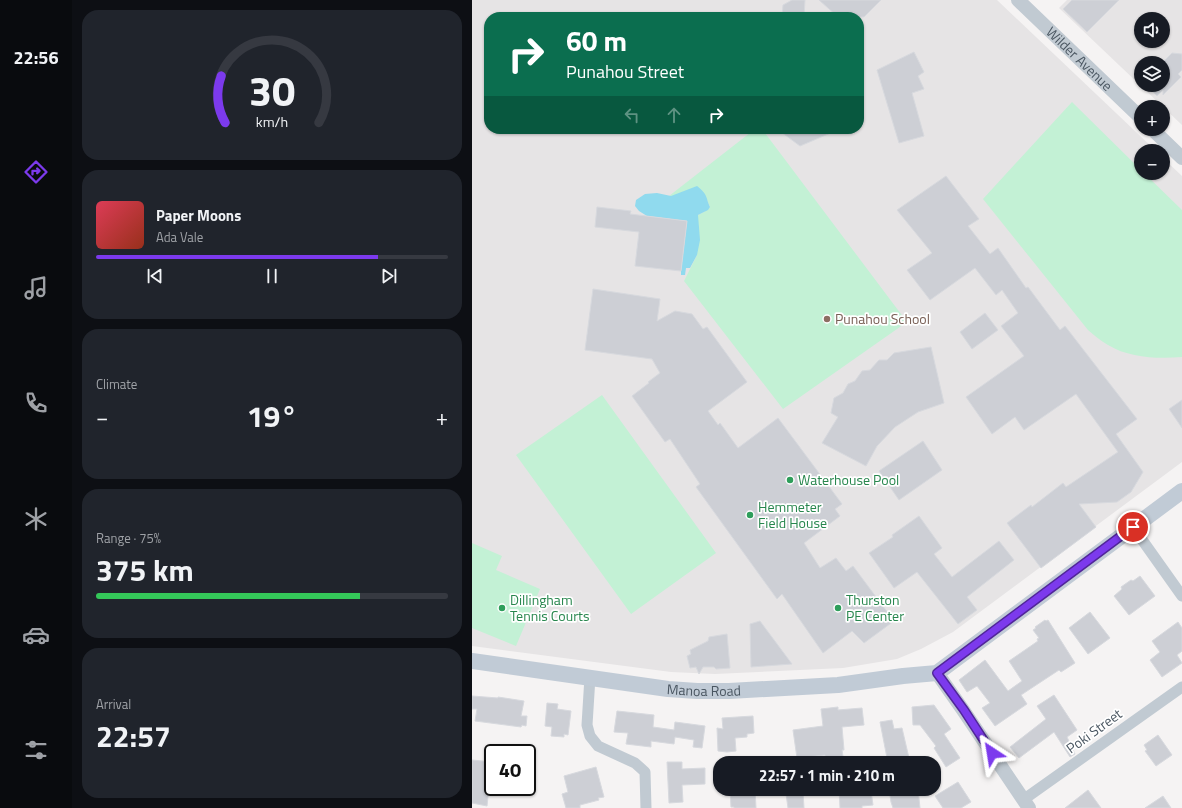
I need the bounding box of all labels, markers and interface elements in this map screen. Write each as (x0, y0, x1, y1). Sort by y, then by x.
map controls (1134, 12, 1170, 180)
button: sound (1134, 12, 1170, 48)
text: 60 m (566, 19, 627, 62)
street label: Wilder Avenue (1042, 21, 1118, 95)
icon: right (500, 28, 552, 80)
text: 22:56 (14, 44, 58, 71)
button: layers (1134, 56, 1170, 92)
text: Punahou Street (566, 58, 684, 85)
text: 30 (249, 59, 295, 122)
button: + (1134, 100, 1170, 136)
icon: left (621, 104, 643, 126)
icon: ahead (663, 104, 685, 126)
icon: right (705, 104, 727, 126)
text: km/h (256, 110, 288, 132)
button: − (1134, 144, 1170, 180)
icon: directions (22, 158, 50, 186)
text: Paper Moons (156, 204, 241, 227)
text: Ada Vale (156, 227, 203, 247)
icon: previous (144, 265, 166, 287)
icon: pause (261, 265, 283, 287)
icon: next (378, 265, 400, 287)
icon: music (22, 274, 50, 302)
place label: Punahou School (835, 308, 930, 329)
marker: Punahou School (822, 314, 832, 324)
text: Climate (96, 374, 137, 394)
icon: phone (22, 389, 50, 417)
text: 19° (247, 393, 297, 439)
text: − (96, 400, 108, 434)
text: + (436, 400, 448, 434)
place label: Waterhouse Pool (798, 469, 899, 490)
marker: Waterhouse Pool (785, 475, 795, 485)
place label: Hemmeter Field House (758, 496, 827, 533)
icon: climate (22, 505, 50, 533)
marker: Hemmeter Field House (745, 510, 755, 520)
pin (1116, 510, 1150, 544)
icon: arrive (1122, 516, 1144, 538)
text: Range · 75% (96, 528, 161, 548)
text: 375 km (96, 547, 194, 593)
place label: Dillingham Tennis Courts (510, 589, 589, 626)
place label: Thurston PE Center (846, 589, 904, 626)
marker: Dillingham Tennis Courts (497, 603, 507, 613)
marker: Thurston PE Center (833, 603, 843, 613)
icon: car (22, 621, 50, 649)
street label: Manoa Road (666, 678, 742, 701)
text: Arrival (96, 694, 131, 714)
street label: Poki Street (1061, 703, 1126, 758)
text: 22:57 (96, 713, 171, 759)
position arrow (971, 732, 1013, 774)
icon: filters (22, 736, 50, 764)
speed limit sign: 40 (484, 744, 536, 796)
text: 22:57 · 1 min · 210 m (759, 764, 895, 787)

